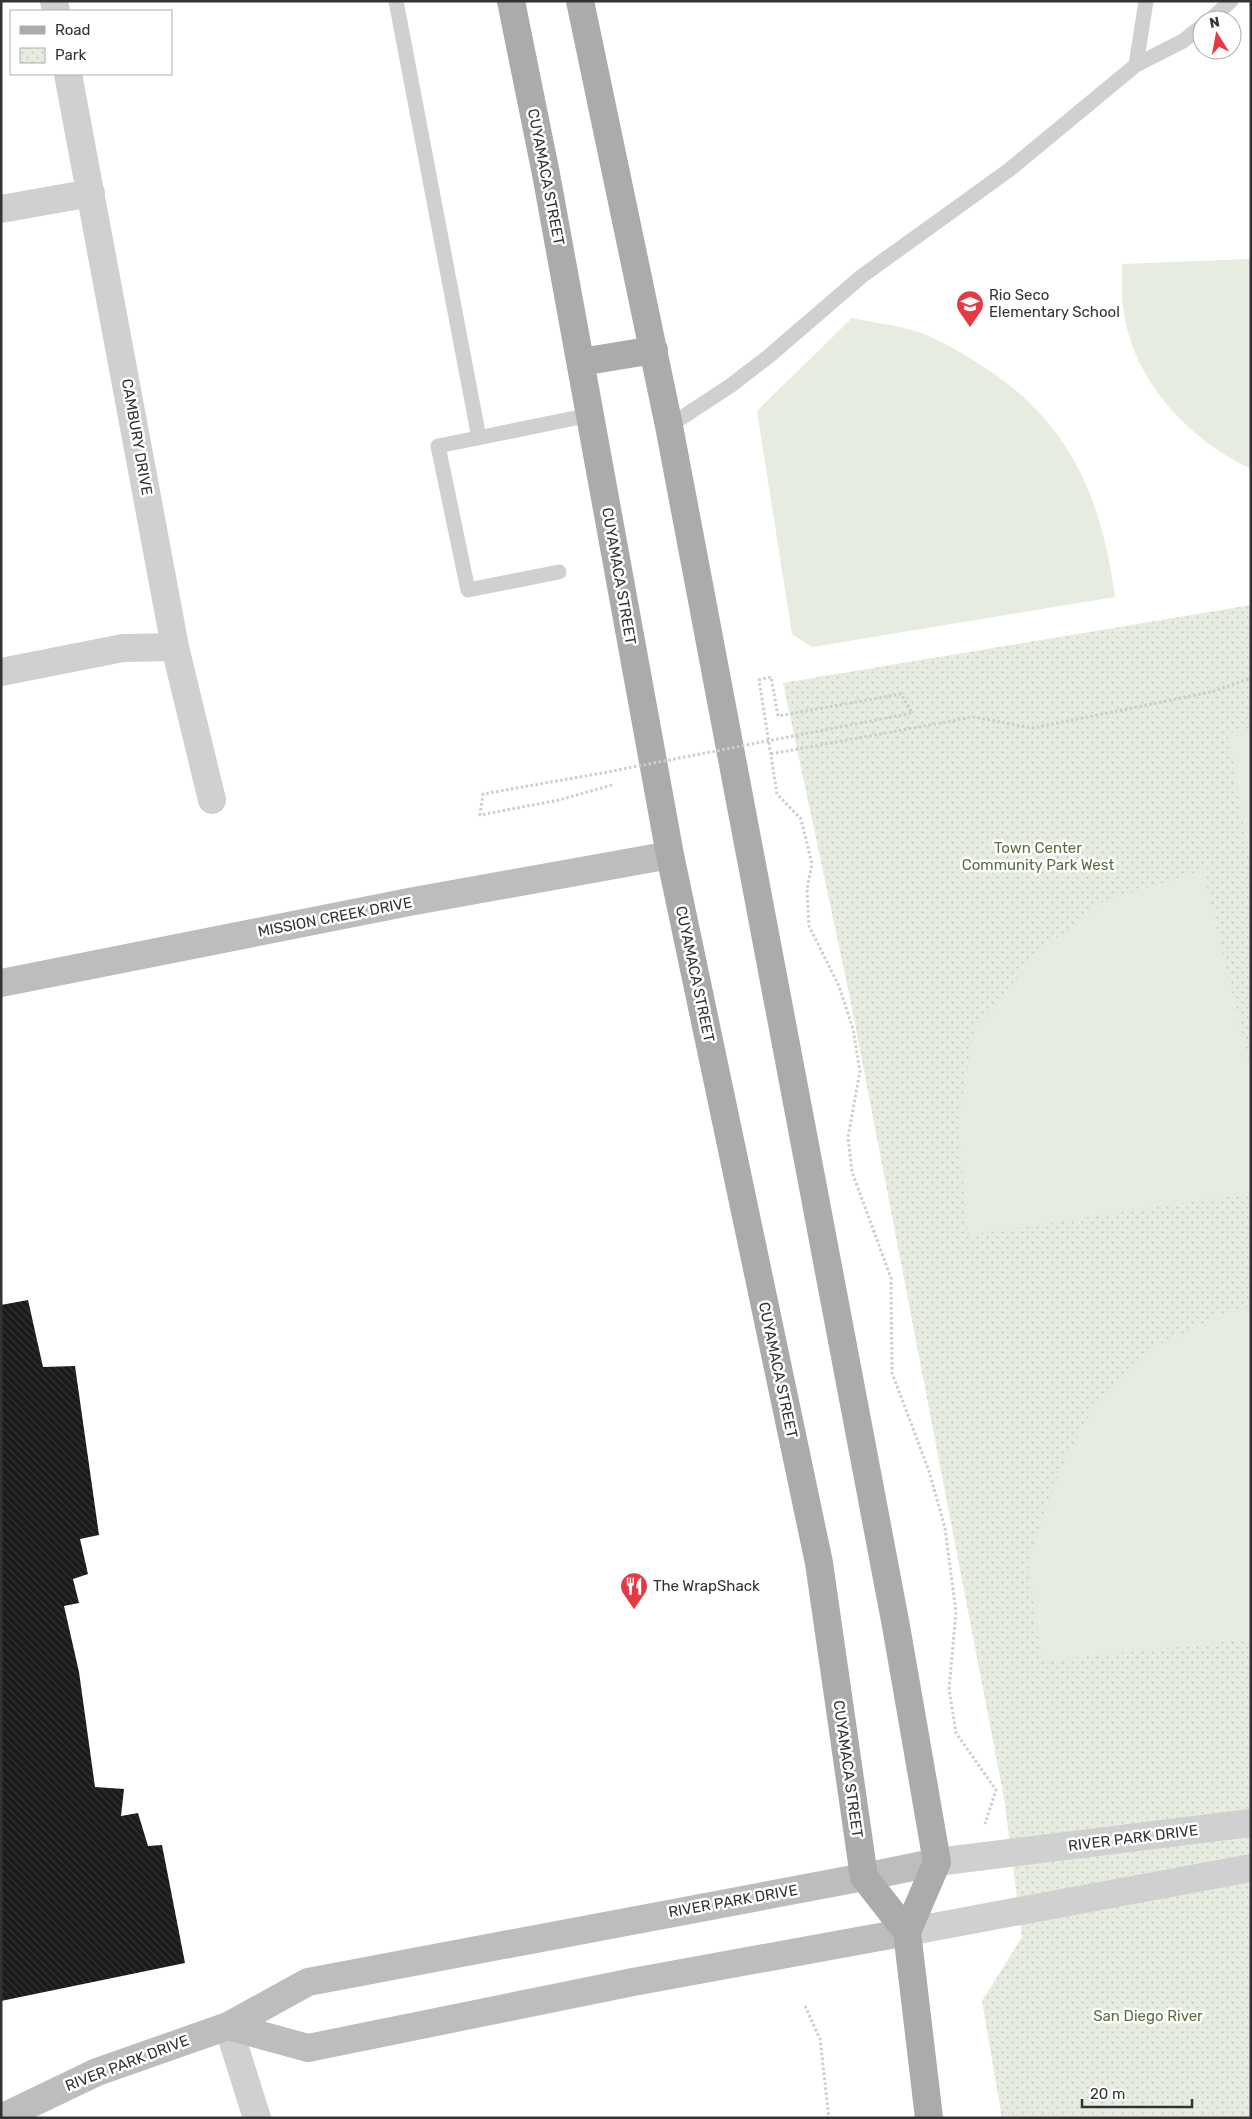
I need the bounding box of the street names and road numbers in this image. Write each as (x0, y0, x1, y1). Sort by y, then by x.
street label: CUYAMACA STREET (524, 107, 568, 247)
street label: CAMBURY DRIVE (118, 377, 156, 497)
street label: CUYAMACA STREET (598, 506, 640, 646)
street label: MISSION CREEK DRIVE (256, 893, 414, 941)
street label: CUYAMACA STREET (672, 904, 718, 1044)
street label: CUYAMACA STREET (755, 1300, 801, 1440)
street label: CUYAMACA STREET (829, 1699, 867, 1839)
street label: RIVER PARK DRIVE (1067, 1821, 1199, 1855)
street label: RIVER PARK DRIVE (667, 1881, 799, 1921)
street label: RIVER PARK DRIVE (63, 2031, 191, 2095)

